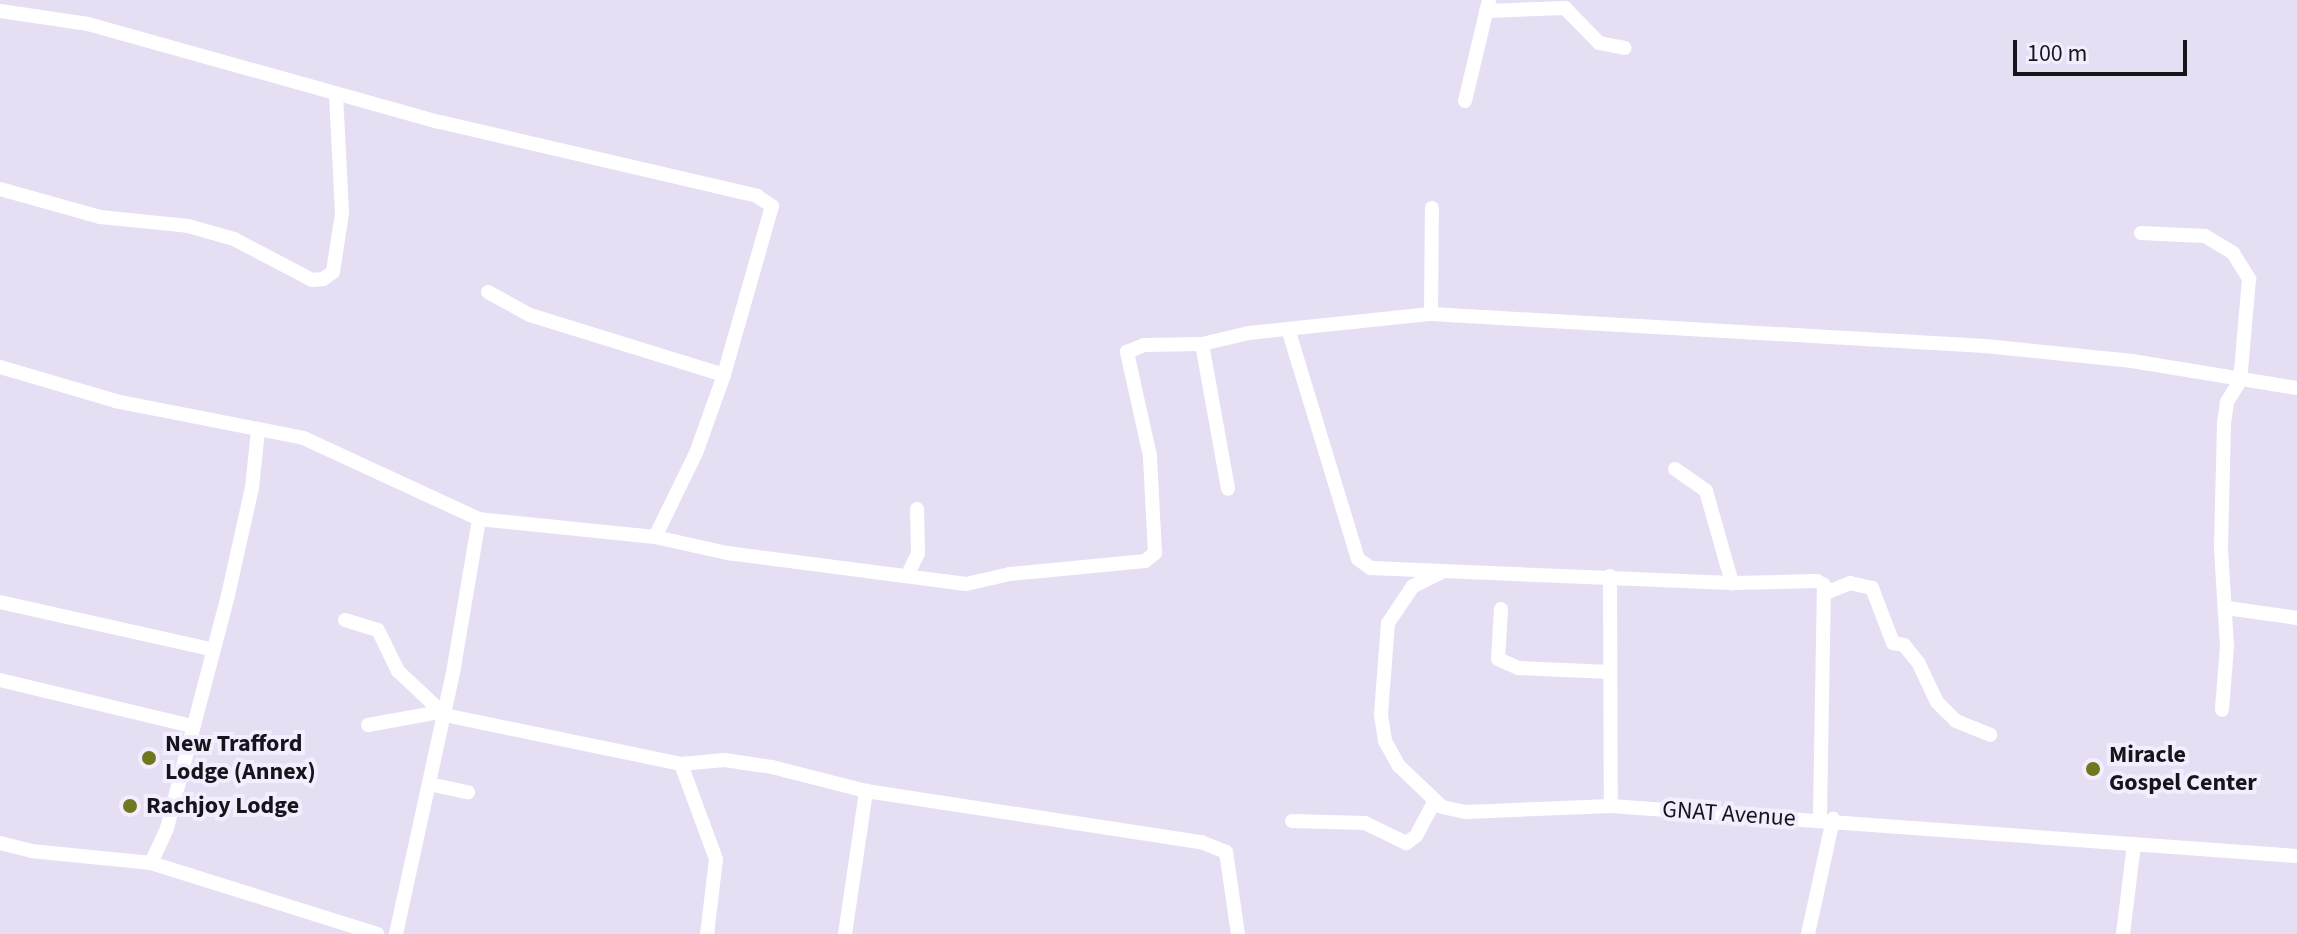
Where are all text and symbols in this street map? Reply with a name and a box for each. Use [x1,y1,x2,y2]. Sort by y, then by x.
scale bar [2017,24,2191,74]
text: 100 m [2027,36,2087,71]
place label: New Trafford Lodge (Annex) [165,730,316,786]
place label: Miracle Gospel Center [2109,741,2257,797]
marker: New Trafford Lodge (Annex) [140,749,158,767]
marker: Miracle Gospel Center [2084,760,2102,778]
place label: Rachjoy Lodge [146,792,299,820]
street label: GNAT Avenue [1661,795,1797,833]
marker: Rachjoy Lodge [121,797,139,815]

